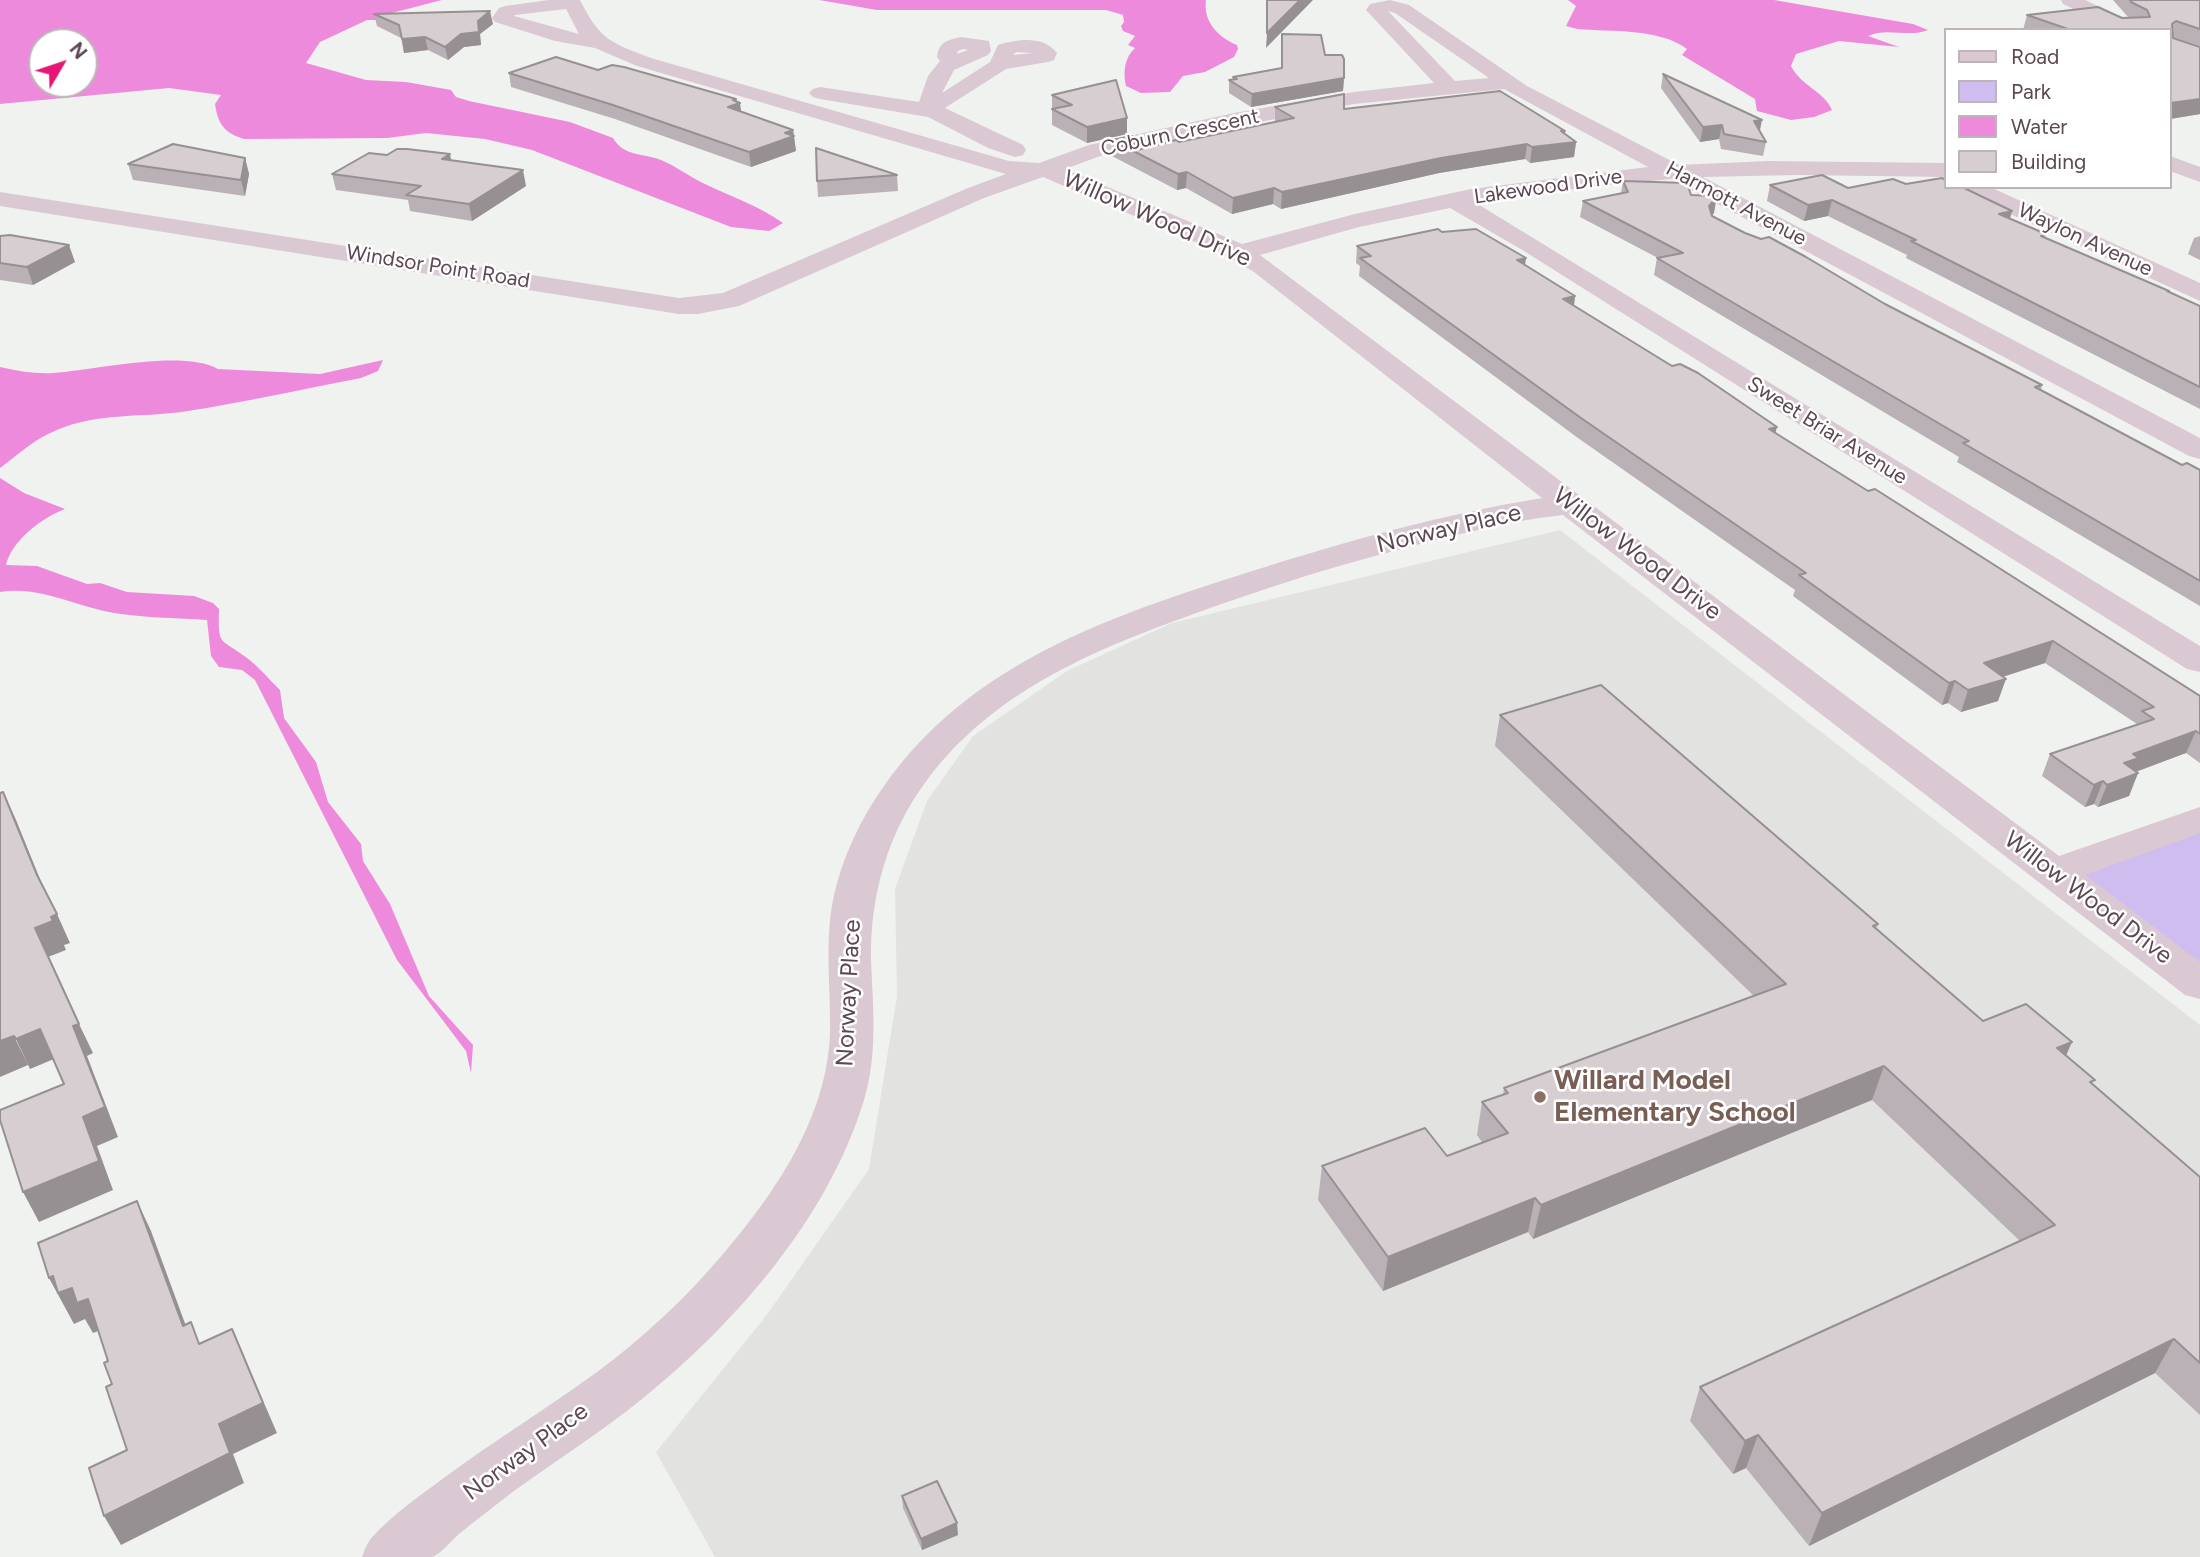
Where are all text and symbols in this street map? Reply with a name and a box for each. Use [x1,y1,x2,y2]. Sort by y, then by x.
north arrow [28,28,98,98]
legend [1944,28,2172,189]
text: N [65,38,92,64]
text: Road [2011,44,2059,69]
text: Park [2011,79,2051,104]
street label: Coburn Crescent [1098,104,1262,162]
text: Water [2011,114,2067,139]
text: Building [2011,149,2086,174]
street label: Harmott Avenue [1661,156,1811,252]
street label: Lakewood Drive [1472,164,1624,210]
street label: Willow Wood Drive [1058,165,1256,273]
street label: Waylon Avenue [2014,198,2156,282]
street label: Windsor Point Road [344,240,532,294]
street label: Sweet Briar Avenue [1742,372,1912,490]
street label: Willow Wood Drive [1547,481,1727,627]
street label: Norway Place [1374,498,1524,560]
street label: Willow Wood Drive [1998,825,2178,971]
street label: Norway Place [831,919,867,1067]
place label: Willard Model Elementary School [1554,1064,1796,1130]
marker: Willard Model Elementary School [1532,1089,1548,1105]
street label: Norway Place [458,1397,594,1507]

